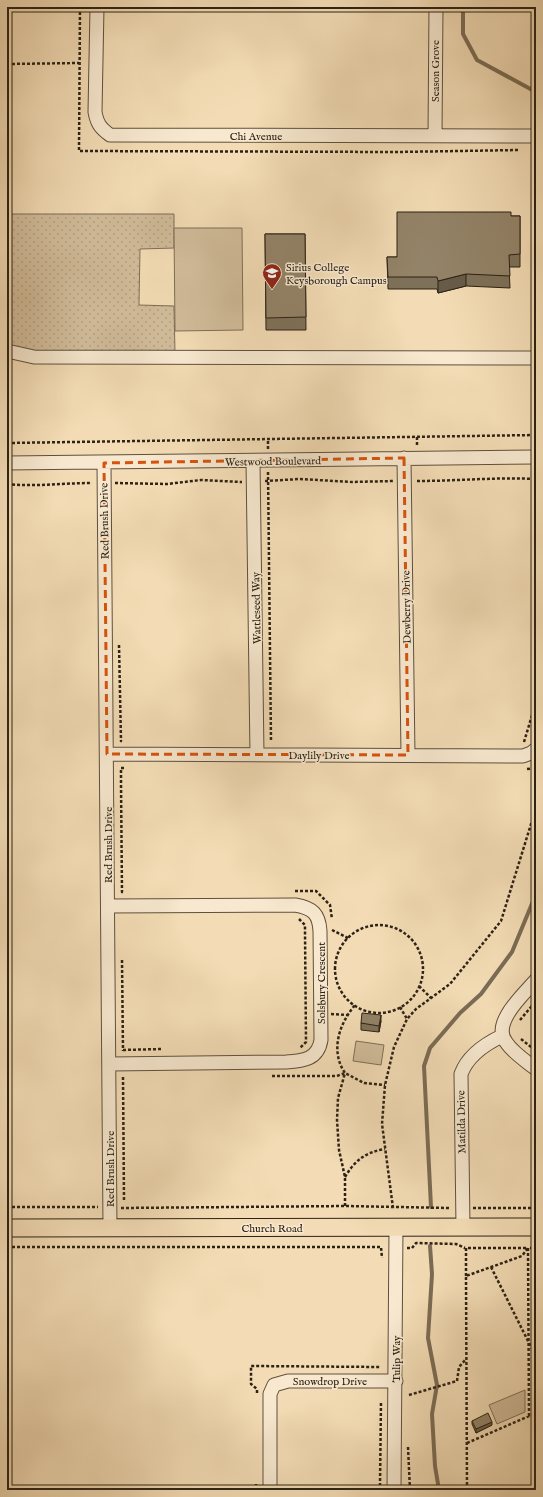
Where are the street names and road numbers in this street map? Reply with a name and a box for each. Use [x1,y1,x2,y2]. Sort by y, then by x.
street label: Season Grove [429,40,443,102]
street label: Chi Avenue [230,130,282,144]
street label: Westwood Boulevard [225,454,321,470]
street label: Red Brush Drive [97,483,113,559]
street label: Dewberry Drive [399,570,415,644]
street label: Wattleseed Way [249,571,265,644]
street label: Daylily Drive [288,749,350,763]
street label: Red Brush Drive [102,807,116,883]
street label: Solsbury Crescent [315,942,329,1024]
street label: Matilda Drive [454,1090,470,1154]
street label: Red Brush Drive [104,1131,118,1207]
street label: Church Road [241,1222,303,1236]
street label: Tulip Way [390,1335,404,1382]
street label: Snowdrop Drive [293,1375,367,1389]

